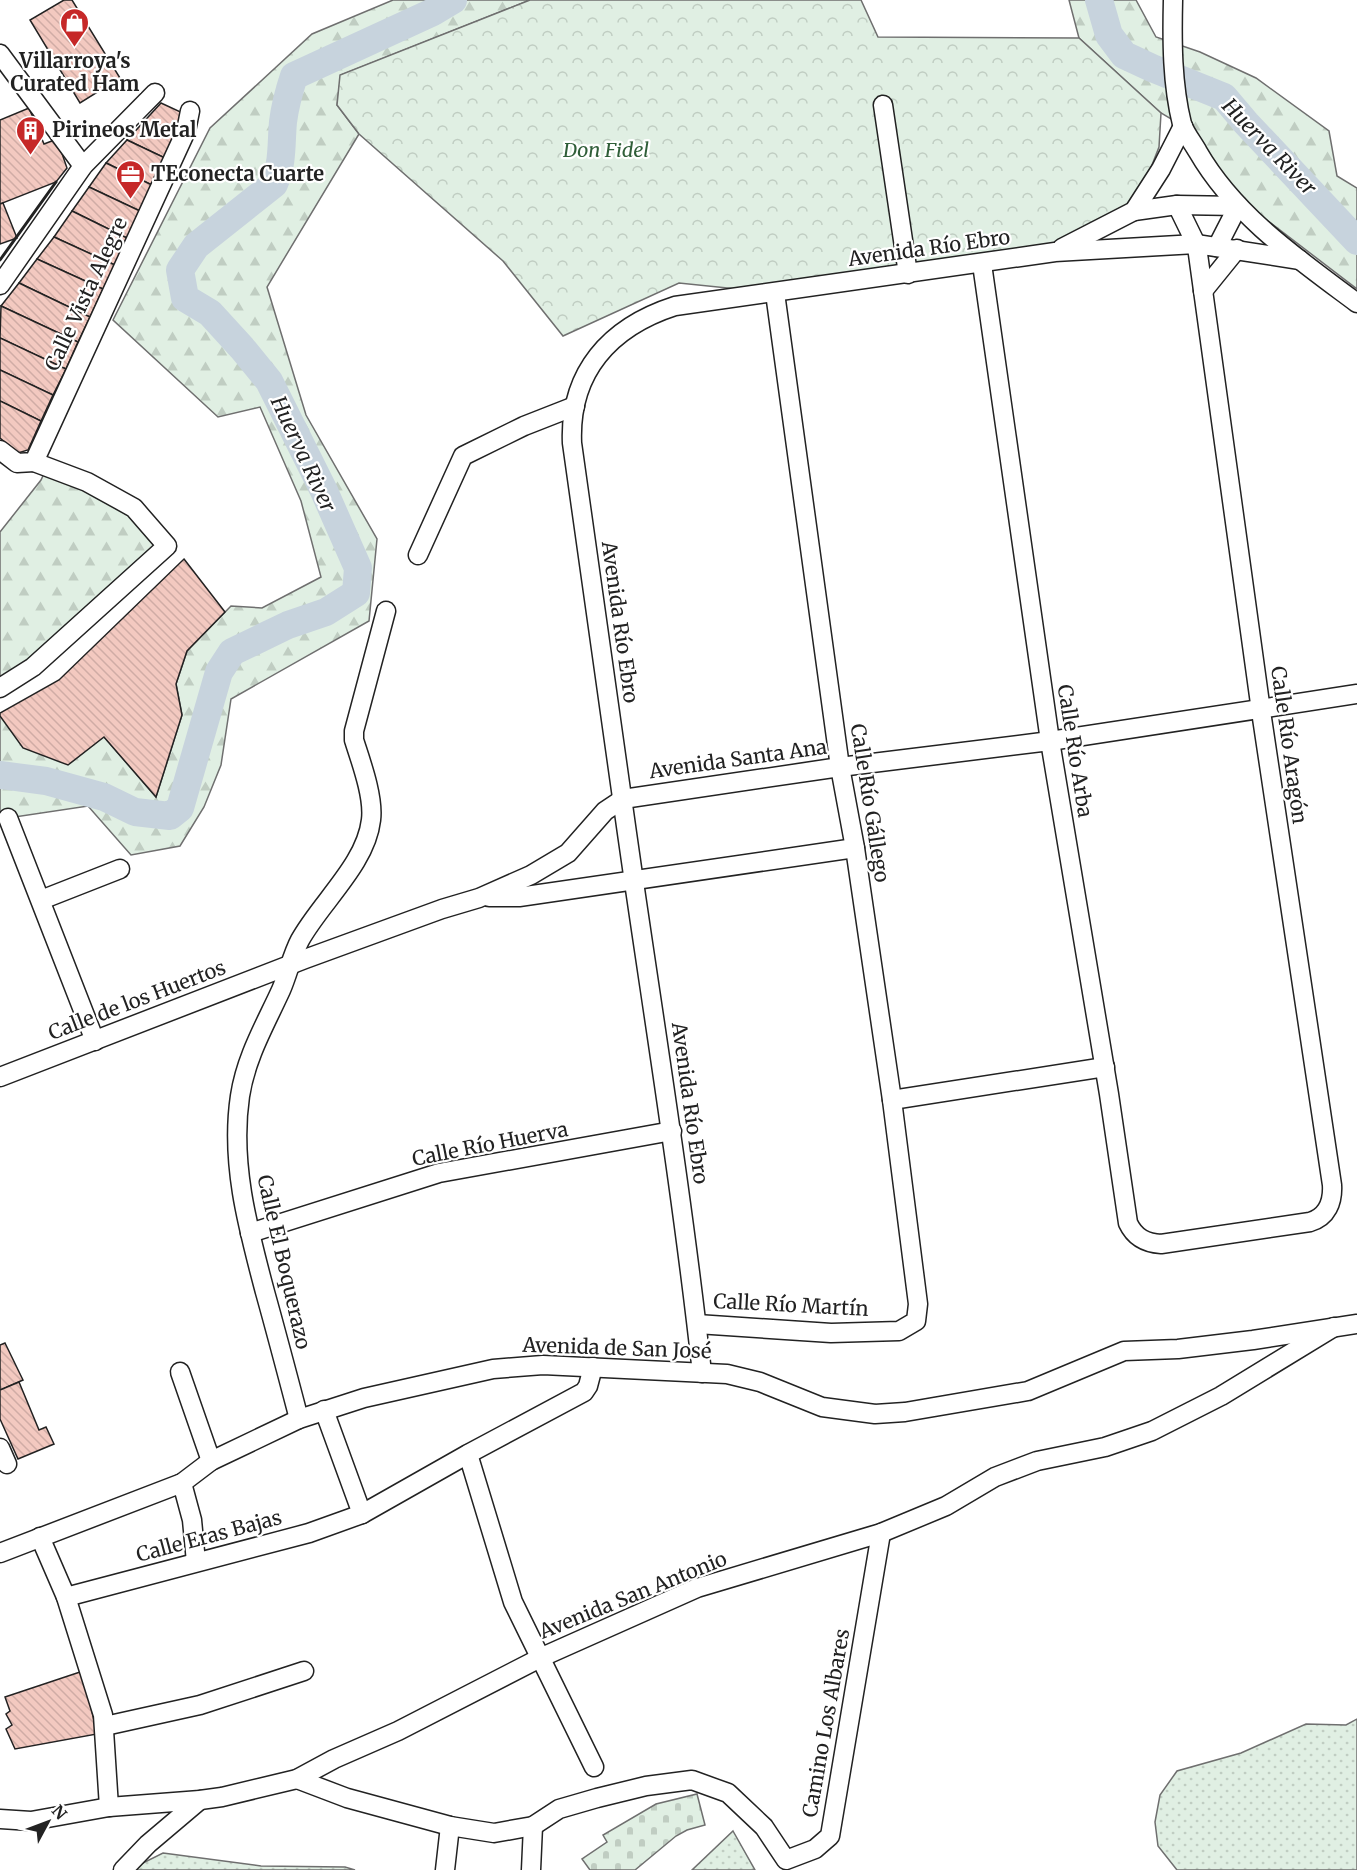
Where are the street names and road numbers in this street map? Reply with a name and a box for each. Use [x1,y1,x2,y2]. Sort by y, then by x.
street label: Calle Vista Alegre [39,213,132,375]
street label: Avenida Río Ebro [845,224,1012,271]
street label: Avenida Río Ebro [597,538,644,705]
street label: Calle Río Aragón [1266,665,1313,825]
street label: Calle Río Arba [1053,683,1098,819]
street label: Calle Río Gállego [846,722,895,884]
street label: Avenida Santa Ana [646,734,829,783]
street label: Calle de los Huertos [45,954,229,1045]
street label: Avenida Río Ebro [667,1019,714,1186]
street label: Calle Río Huerva [410,1116,570,1171]
street label: Calle El Boquerazo [252,1172,317,1352]
street label: Calle Río Martín [713,1288,869,1321]
street label: Avenida de San José [521,1332,712,1363]
street label: Calle Eras Bajas [133,1504,284,1567]
street label: Avenida San Antonio [534,1545,731,1644]
street label: Camino Los Albares [797,1627,854,1819]

